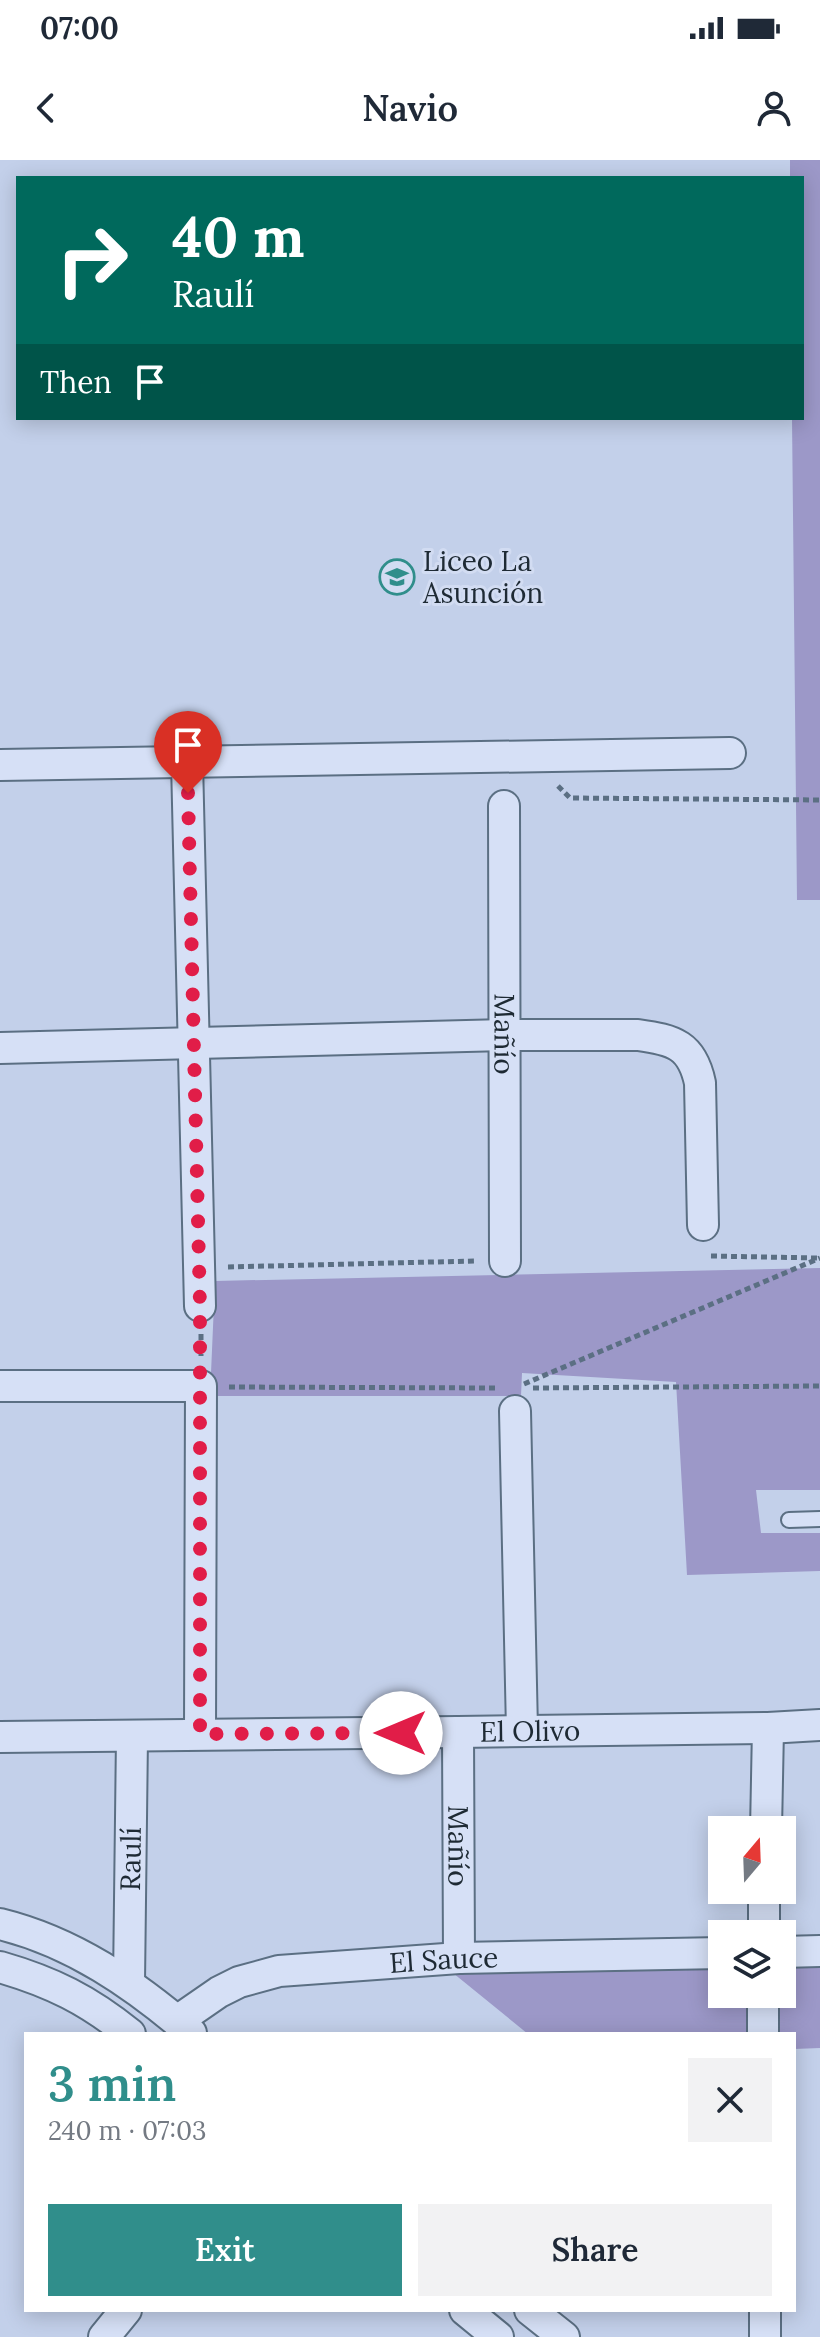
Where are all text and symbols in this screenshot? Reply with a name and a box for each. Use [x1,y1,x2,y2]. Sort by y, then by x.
text: 07:00 [40,9,119,47]
text: Navio [362,85,458,131]
icon: back [24,86,68,130]
icon: person [752,86,796,130]
text: 40 m [172,201,305,272]
icon: right [40,208,144,312]
text: Raulí [172,271,254,317]
icon: arrive [128,360,172,404]
text: Then [40,363,112,401]
place label: Liceo La Asunción [422,543,543,611]
school or university icon: Liceo La Asunción [378,558,416,596]
pin [154,711,222,793]
icon: arrive [166,723,210,767]
street label: Mañío [486,993,523,1075]
position arrow [359,1691,443,1775]
street label: El Olivo [479,1712,580,1750]
street label: Mañío [440,1805,477,1887]
north arrow [708,1816,796,1904]
map controls [708,1816,796,2008]
street label: Raulí [112,1827,149,1891]
button: layers [708,1920,796,2008]
street label: El Sauce [388,1939,499,1981]
text: 3 min [48,2053,176,2114]
button: close [688,2058,772,2142]
text: 240 m · 07:03 [48,2114,207,2147]
button: Exit [48,2204,402,2296]
button: Share [418,2204,772,2296]

